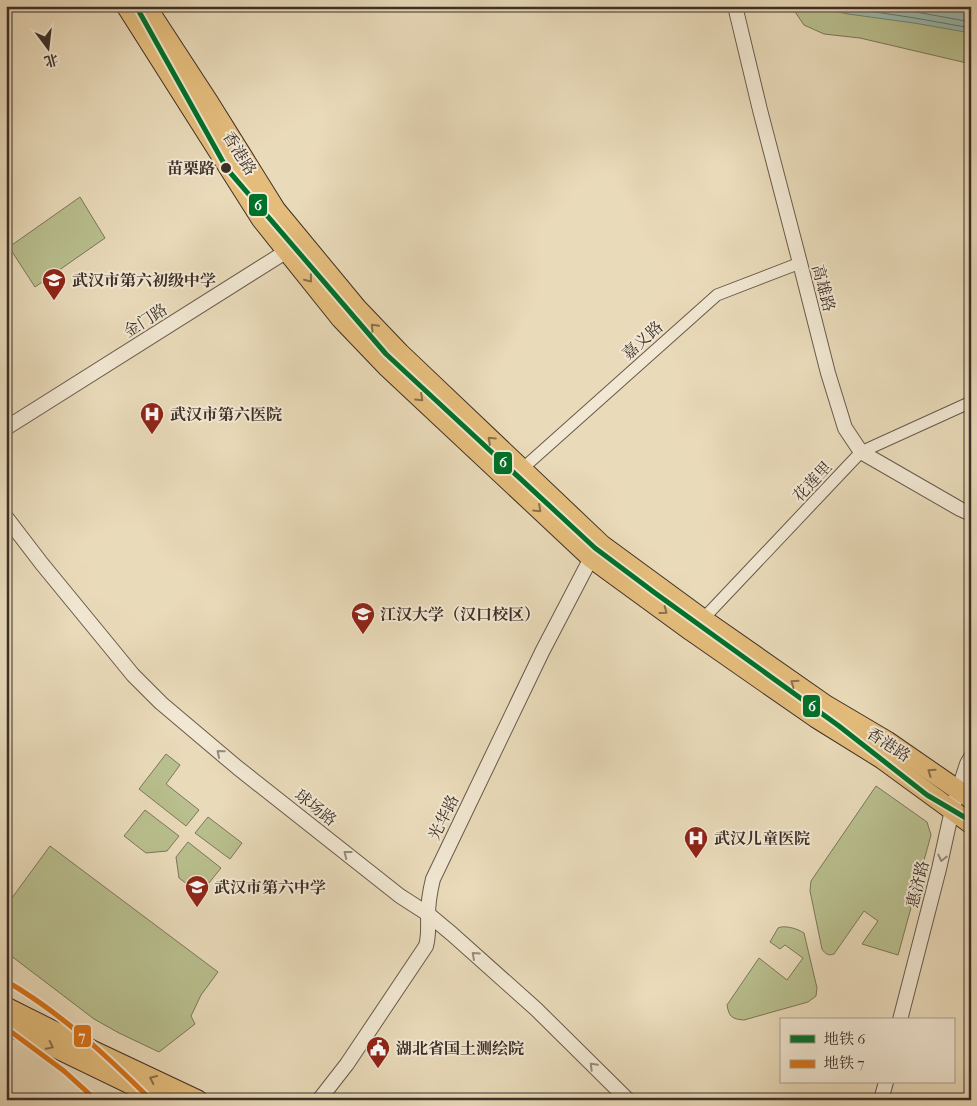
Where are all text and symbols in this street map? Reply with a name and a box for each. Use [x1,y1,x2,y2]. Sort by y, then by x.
north arrow [22,22,72,72]
text: 北 [42,50,60,70]
street label: 香港路 [219,128,260,179]
place label: 苗栗路 [167,159,215,178]
marker: 苗栗路 [219,161,233,175]
line badge: 6 [248,193,268,217]
text: 6 [254,197,262,214]
street label: 高雄路 [808,262,839,314]
school or university icon: 武汉市第六初级中学 [41,267,67,301]
place label: 武汉市第六初级中学 [72,271,216,290]
one-way arrow [304,273,312,282]
street label: 金门路 [120,300,171,341]
street label: 嘉义路 [618,317,667,363]
one-way arrow [371,323,380,332]
one-way arrow [414,392,423,401]
hospital icon: 武汉市第六医院 [139,401,165,435]
place label: 武汉市第六医院 [170,405,282,424]
one-way arrow [488,437,497,446]
line badge: 6 [493,451,513,475]
text: 6 [499,454,507,471]
street label: 花莲里 [789,457,836,505]
one-way arrow [533,503,542,512]
school or university icon: 江汉大学（汉口校区） [350,601,376,635]
place label: 江汉大学（汉口校区） [380,605,540,624]
one-way arrow [658,606,667,614]
one-way arrow [791,680,800,689]
line badge: 6 [802,694,821,718]
text: 6 [808,698,816,715]
street label: 香港路 [863,723,914,765]
one-way arrow [217,749,226,758]
one-way arrow [927,769,937,778]
street label: 球场路 [291,785,340,830]
street label: 光华路 [424,791,463,843]
hospital icon: 武汉儿童医院 [683,825,709,859]
place label: 武汉儿童医院 [714,829,810,848]
one-way arrow [344,852,353,860]
one-way arrow [937,854,947,863]
street label: 惠济路 [902,859,933,910]
school or university icon: 武汉市第六中学 [184,874,210,908]
place label: 武汉市第六中学 [214,878,326,897]
one-way arrow [471,951,480,960]
legend [780,1018,954,1084]
line badge: 7 [73,1024,92,1048]
text: 7 [78,1028,86,1045]
text: 地铁 6 [824,1030,866,1048]
public building icon: 湖北省国土测绘院 [365,1035,391,1069]
one-way arrow [45,1039,54,1050]
place label: 湖北省国土测绘院 [396,1039,524,1058]
text: 地铁 7 [824,1054,864,1072]
one-way arrow [590,1063,599,1072]
one-way arrow [150,1075,159,1085]

